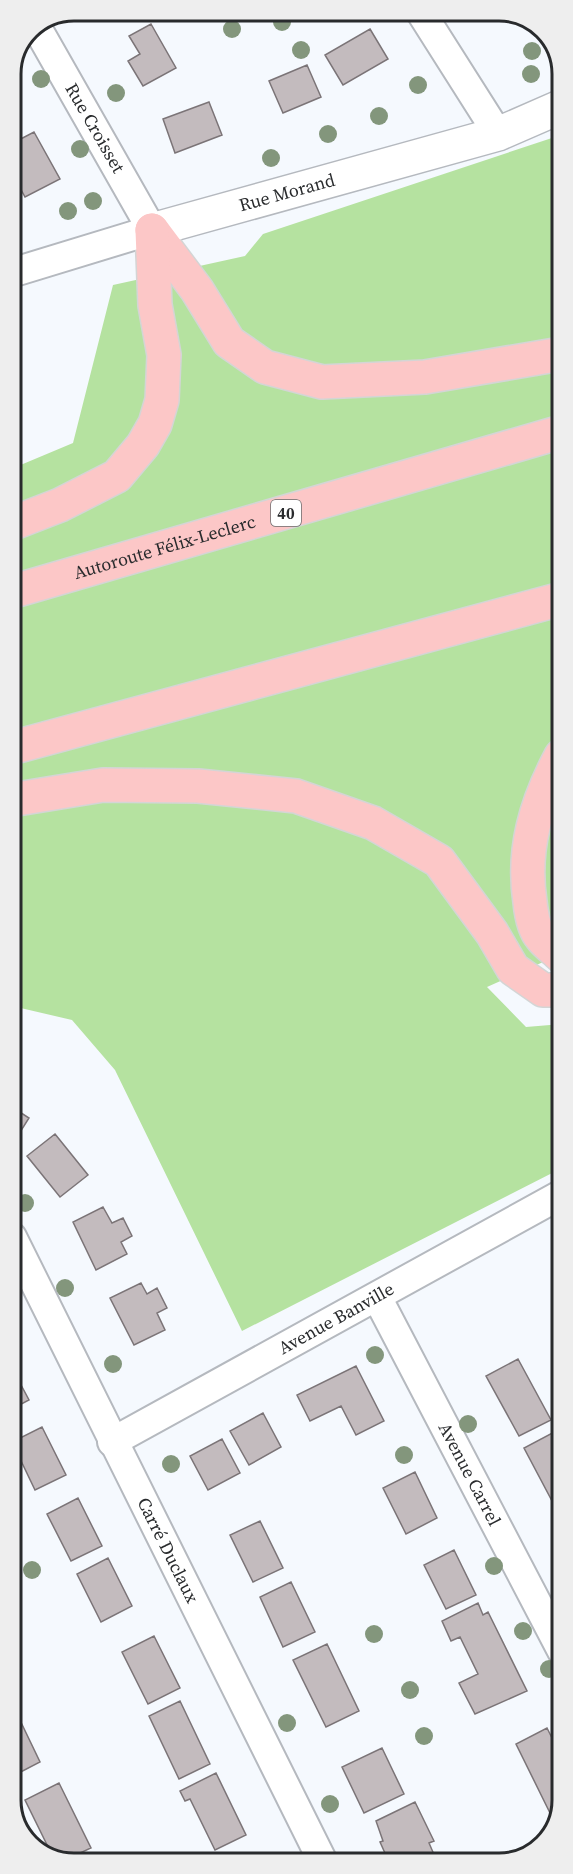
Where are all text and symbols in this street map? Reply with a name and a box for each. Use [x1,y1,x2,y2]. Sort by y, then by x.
street label: Rue Croisset [60,78,131,177]
street label: Rue Morand [236,167,338,217]
road number: 40 [271,500,301,526]
street label: Autoroute Félix-Leclerc [71,508,259,585]
street label: Avenue Banville [274,1276,398,1360]
street label: Avenue Carrel [433,1418,507,1530]
street label: Carré Duclaux [132,1493,205,1608]

